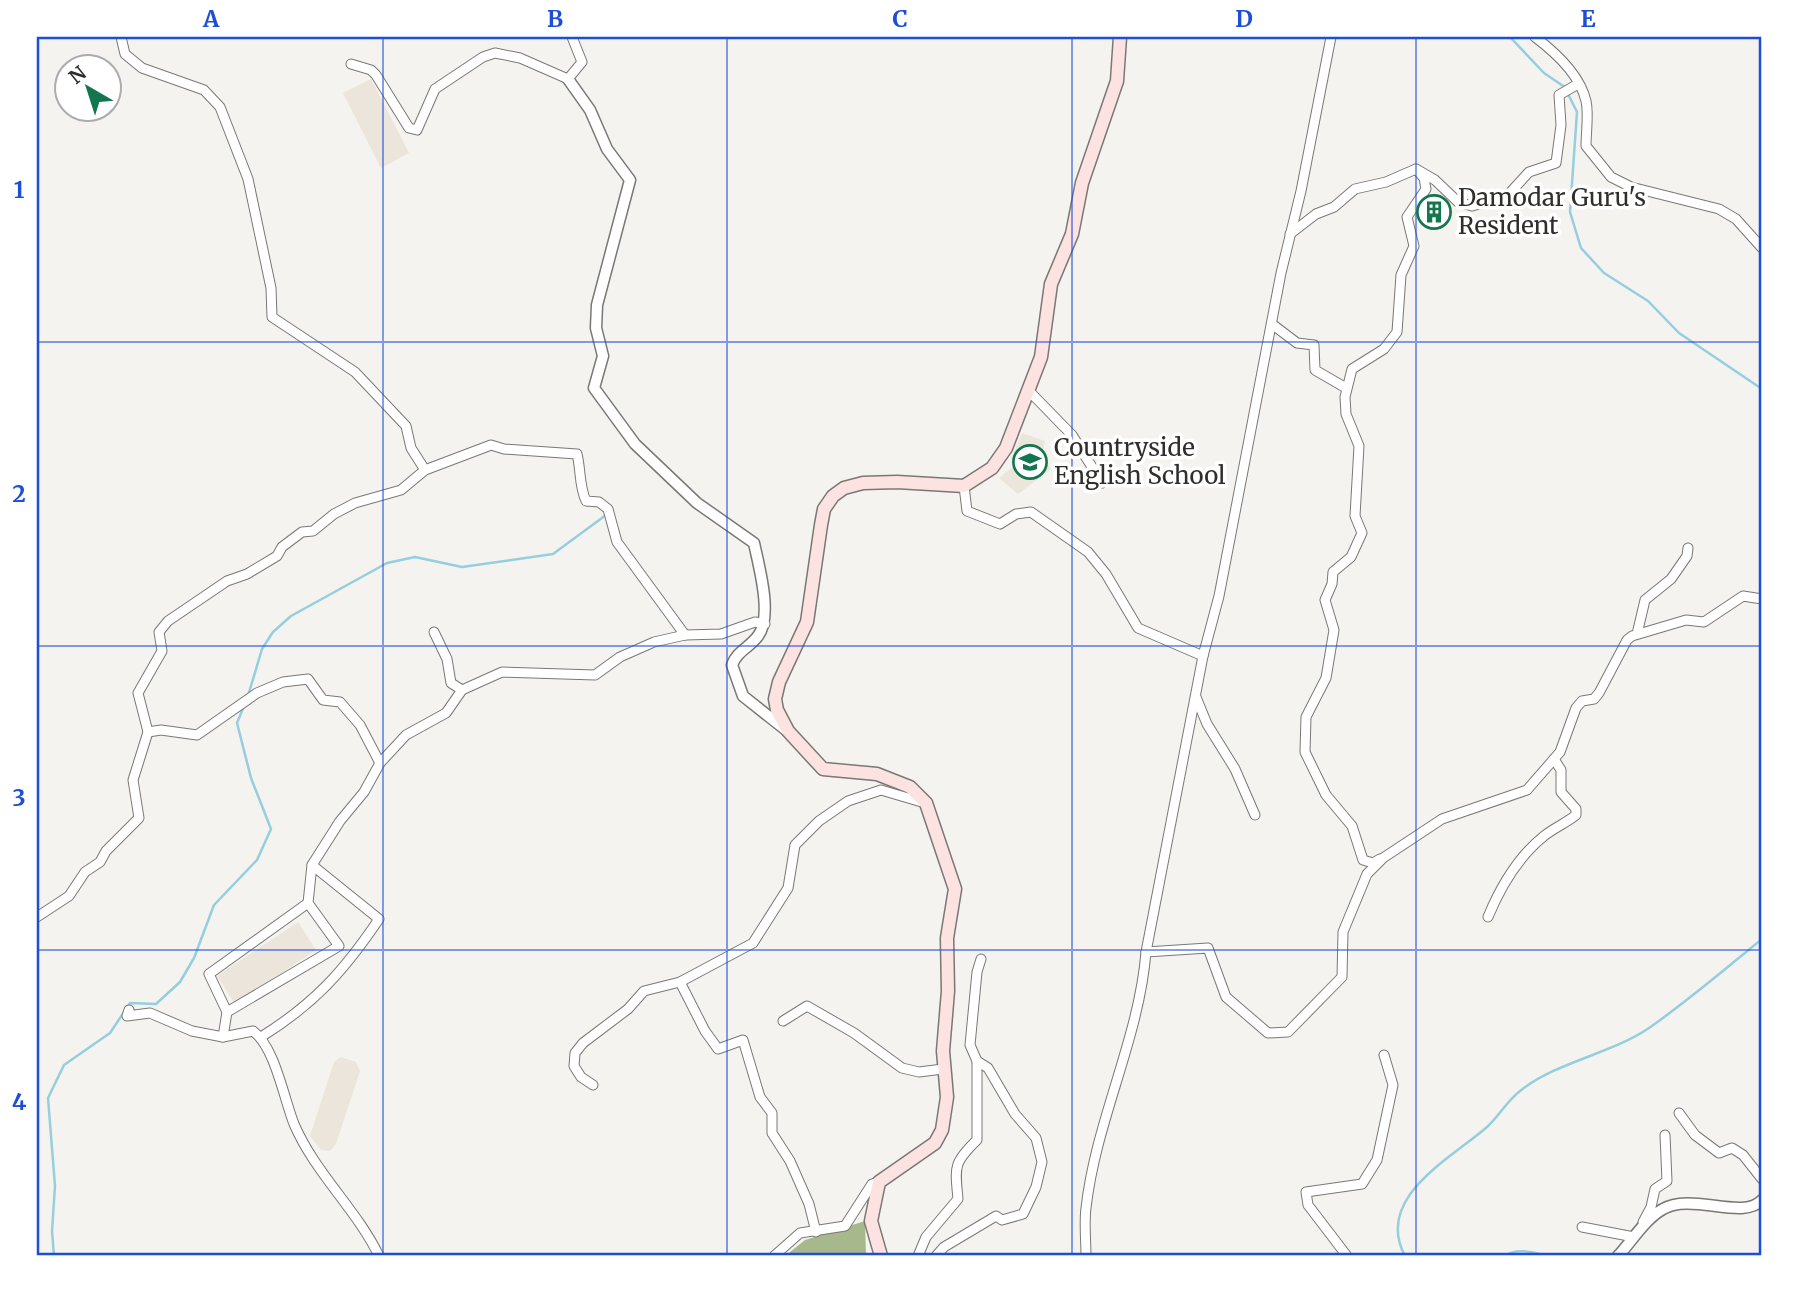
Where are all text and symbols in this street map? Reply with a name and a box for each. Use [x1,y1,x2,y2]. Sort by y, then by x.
text: A [202,4,220,33]
text: B [547,4,563,33]
text: C [892,4,908,33]
text: D [1235,4,1253,33]
text: E [1580,4,1596,33]
north arrow [52,52,122,122]
text: N [64,61,91,89]
text: 1 [14,175,25,204]
place label: Damodar Guru's Resident [1458,182,1646,241]
building icon: Damodar Guru's Resident [1415,193,1453,231]
place label: Countryside English School [1054,432,1226,491]
school or university icon: Countryside English School [1011,443,1049,481]
text: 2 [12,479,26,508]
text: 3 [12,783,26,812]
text: 4 [12,1087,27,1116]

